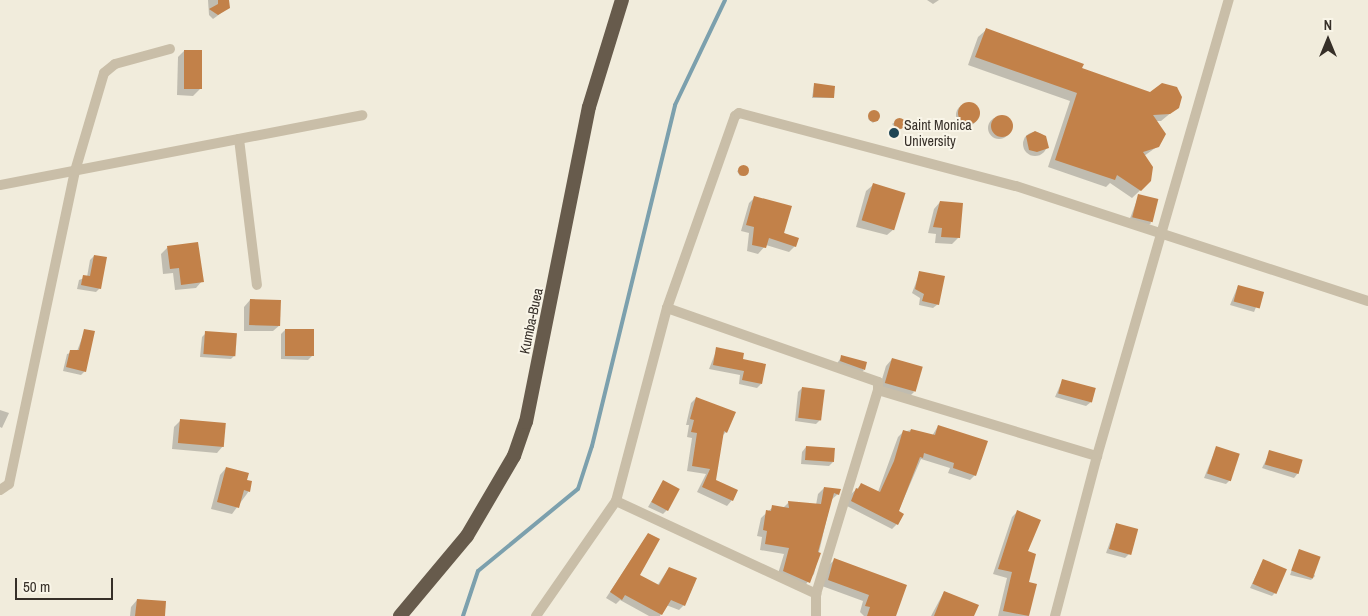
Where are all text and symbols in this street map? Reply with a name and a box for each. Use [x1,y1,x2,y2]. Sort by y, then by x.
north arrow [1303,15,1353,65]
text: N [1324,16,1332,34]
place label: Saint Monica University [904,117,972,150]
marker: Saint Monica University [888,127,900,139]
street label: Kumba-Buea [516,286,546,356]
scale bar [18,568,115,600]
text: 50 m [23,576,50,597]

